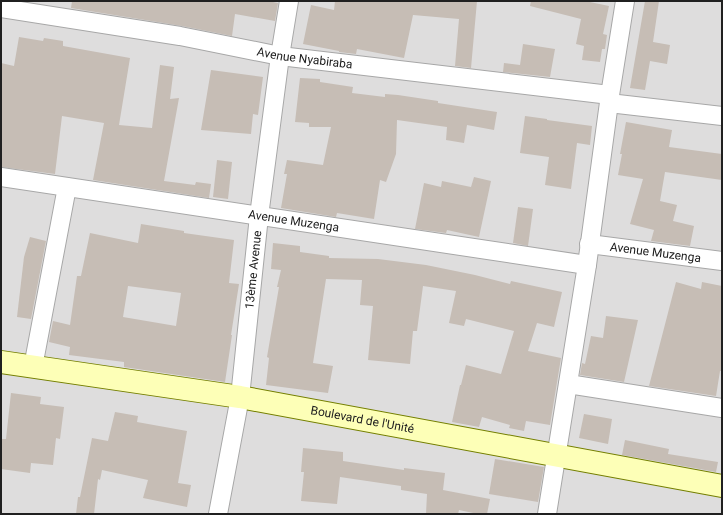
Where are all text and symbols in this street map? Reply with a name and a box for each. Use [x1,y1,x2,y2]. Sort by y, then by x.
street label: Avenue Nyabiraba [256,45,353,72]
street label: Avenue Muzenga [247,207,340,235]
street label: 13ème Avenue [242,230,264,310]
street label: Avenue Muzenga [609,240,702,265]
street label: Boulevard de l'Unité [309,403,415,436]

